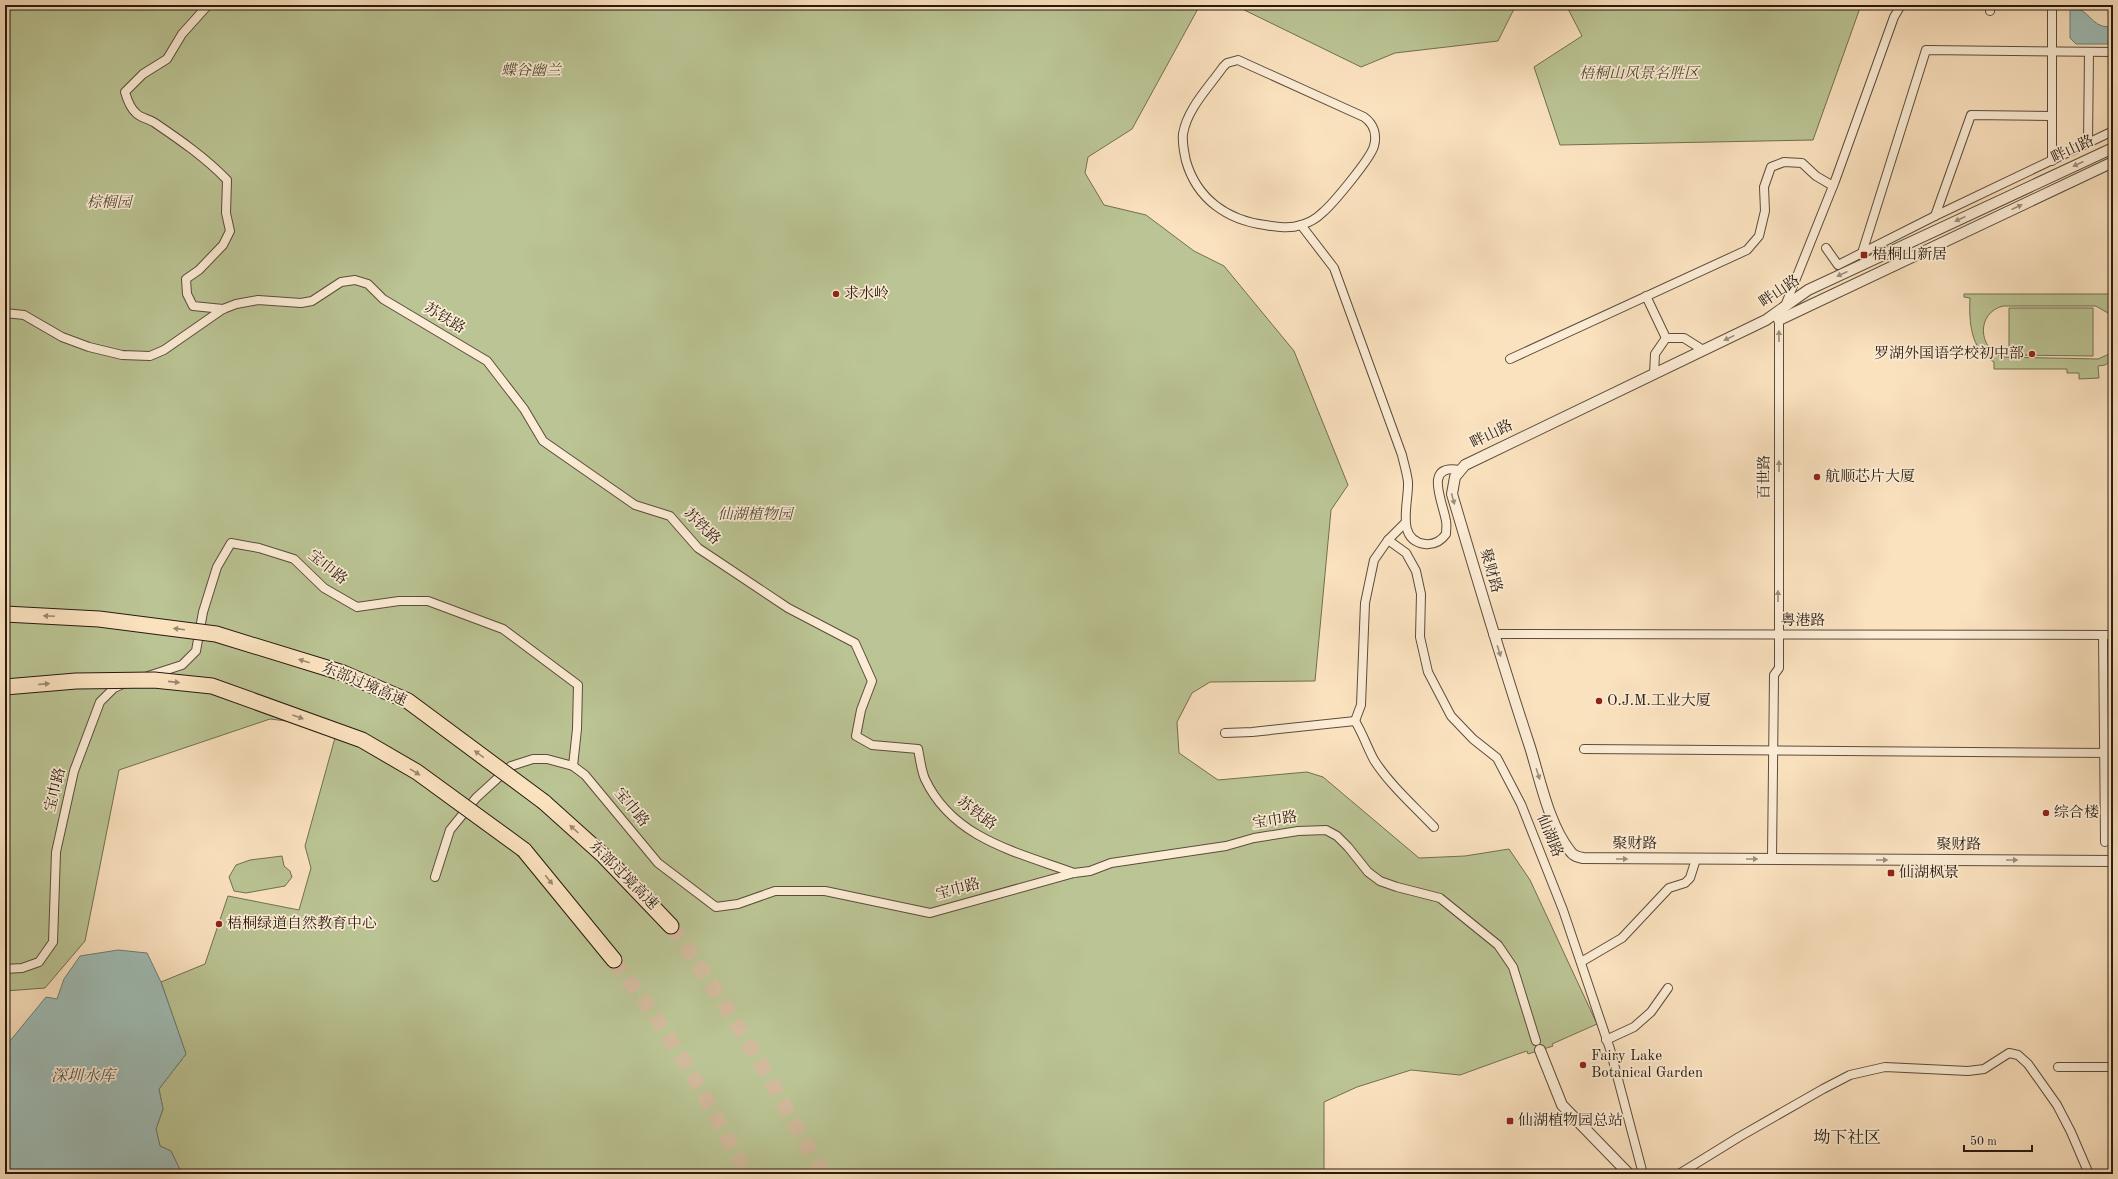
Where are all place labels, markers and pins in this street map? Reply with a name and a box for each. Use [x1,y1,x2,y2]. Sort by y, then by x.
place label: 梧桐山新居 [1872,246,1947,263]
marker: 梧桐山新居 [1859,250,1869,260]
place label: 求水岭 [844,285,889,302]
marker: 求水岭 [831,289,841,299]
place label: 罗湖外国语学校初中部 [1874,345,2024,362]
marker: 罗湖外国语学校初中部 [2027,349,2037,359]
place label: 航顺芯片大厦 [1825,468,1915,485]
marker: 航顺芯片大厦 [1812,472,1822,482]
place label: O.J.M.工业大厦 [1607,692,1711,709]
marker: O.J.M.工业大厦 [1594,696,1604,706]
place label: 综合楼 [2054,804,2099,821]
marker: 综合楼 [2041,808,2051,818]
place label: 仙湖枫景 [1899,864,1959,881]
marker: 仙湖枫景 [1886,868,1896,878]
place label: 梧桐绿道自然教育中心 [227,915,377,932]
marker: 梧桐绿道自然教育中心 [214,919,224,929]
place label: Fairy Lake Botanical Garden [1591,1049,1703,1081]
marker: Fairy Lake Botanical Garden [1578,1060,1588,1070]
place label: 仙湖植物园总站 [1518,1112,1623,1129]
marker: 仙湖植物园总站 [1505,1116,1515,1126]

